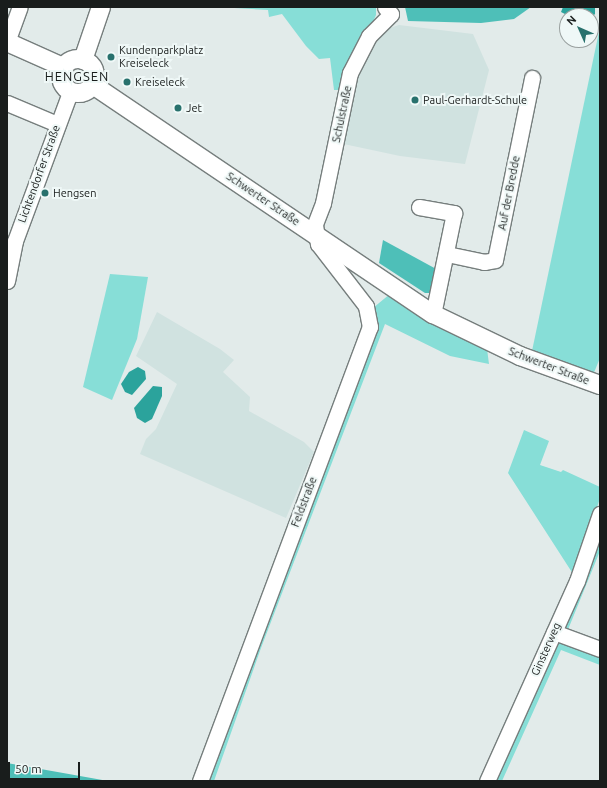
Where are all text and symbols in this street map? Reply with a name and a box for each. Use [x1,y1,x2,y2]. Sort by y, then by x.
north arrow [559,8,599,48]
text: N [564,13,578,27]
place label: Kundenparkplatz Kreiseleck [119,44,203,70]
marker: Kundenparkplatz Kreiseleck [106,52,116,62]
district label: HENGSEN [45,68,109,84]
place label: Kreiseleck [135,75,185,89]
marker: Kreiseleck [122,77,132,87]
street label: Schulstraße [330,84,354,144]
place label: Paul-Gerhardt-Schule [423,93,527,107]
marker: Paul-Gerhardt-Schule [410,95,420,105]
place label: Jet [186,101,202,115]
marker: Jet [173,103,183,113]
street label: Lichtendorfer Straße [15,123,63,225]
street label: Auf der Bredde [495,155,523,231]
street label: Schwerter Straße [224,170,302,228]
place label: Hengsen [53,186,96,200]
marker: Hengsen [40,188,50,198]
street label: Schwerter Straße [507,345,591,387]
street label: Feldstraße [288,475,320,529]
street label: Ginsterweg [528,620,564,678]
scale bar [10,754,82,780]
text: 50 m [15,762,42,775]

